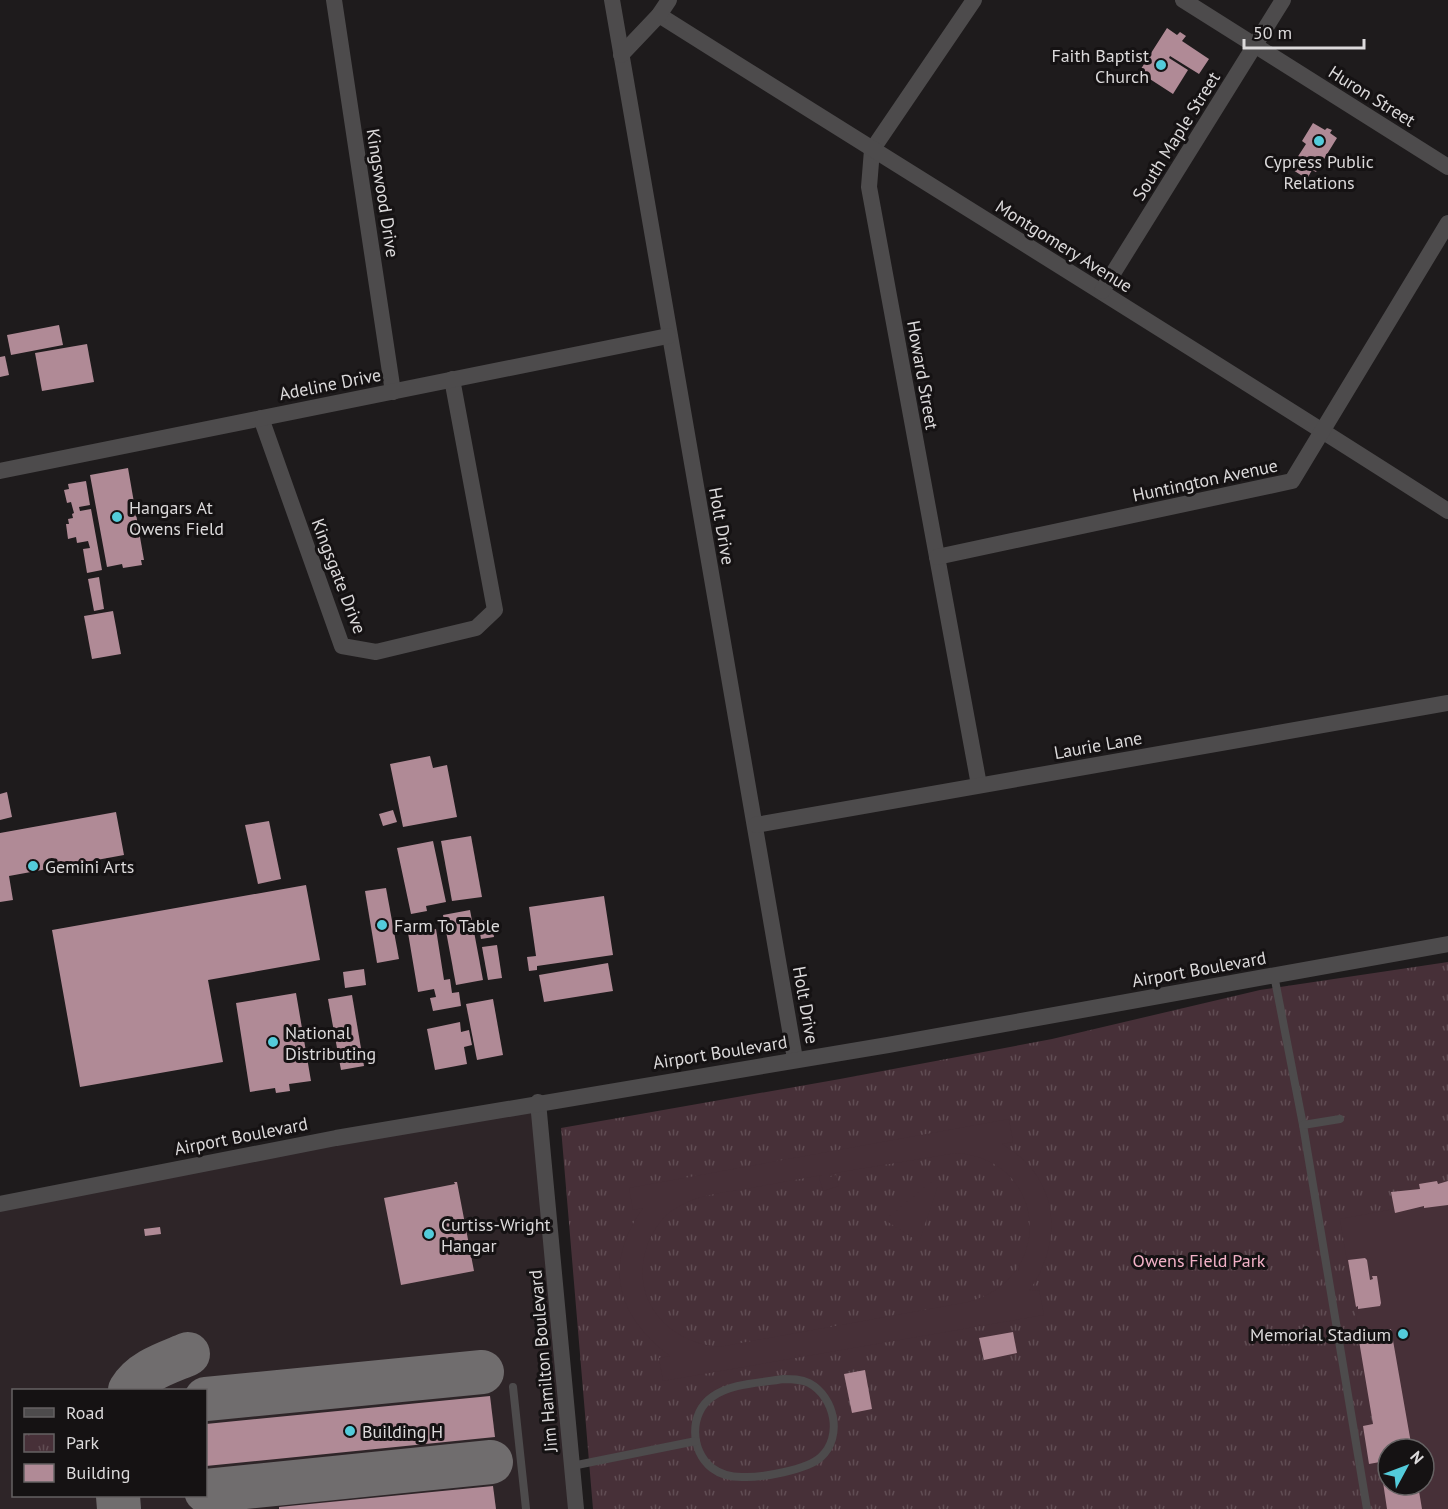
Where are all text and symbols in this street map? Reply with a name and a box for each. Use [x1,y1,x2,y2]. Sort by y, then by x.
scale bar [1244,12,1364,50]
text: 50 m [1253,21,1292,44]
place label: Faith Baptist Church [1051,44,1149,88]
marker: Faith Baptist Church [1154,58,1168,72]
street label: Huron Street [1324,60,1420,132]
street label: South Maple Street [1127,67,1225,205]
street label: Kingswood Drive [361,127,405,259]
marker: Cypress Public Relations [1312,134,1326,148]
place label: Cypress Public Relations [1264,150,1374,194]
street label: Montgomery Avenue [991,195,1137,297]
street label: Howard Street [902,319,944,431]
street label: Adeline Drive [277,363,383,405]
street label: Huntington Avenue [1130,453,1280,507]
street label: Holt Drive [704,485,740,567]
place label: Hangars At Owens Field [129,496,224,540]
marker: Hangars At Owens Field [110,510,124,524]
street label: Kingsgate Drive [306,515,372,637]
street label: Laurie Lane [1052,726,1144,764]
place label: Gemini Arts [45,855,134,878]
marker: Gemini Arts [26,859,40,873]
place label: Farm To Table [394,914,500,937]
marker: Farm To Table [375,918,389,932]
street label: Airport Boulevard [1130,946,1268,992]
street label: Holt Drive [788,964,824,1046]
place label: National Distributing [285,1021,376,1065]
street label: Airport Boulevard [651,1030,789,1074]
marker: National Distributing [266,1035,280,1049]
street label: Airport Boulevard [172,1112,310,1160]
place label: Curtiss-Wright Hangar [441,1213,551,1257]
marker: Curtiss-Wright Hangar [422,1227,436,1241]
park label: Owens Field Park [1133,1249,1266,1272]
street label: Jim Hamilton Boulevard [524,1269,563,1454]
place label: Memorial Stadium [1250,1323,1391,1346]
marker: Memorial Stadium [1396,1327,1410,1341]
legend [12,1389,207,1497]
text: Road [66,1401,104,1424]
place label: Building H [362,1420,443,1443]
marker: Building H [343,1424,357,1438]
text: Park [66,1431,99,1454]
north arrow [1376,1437,1436,1497]
text: N [1406,1447,1428,1468]
text: Building [66,1461,130,1484]

